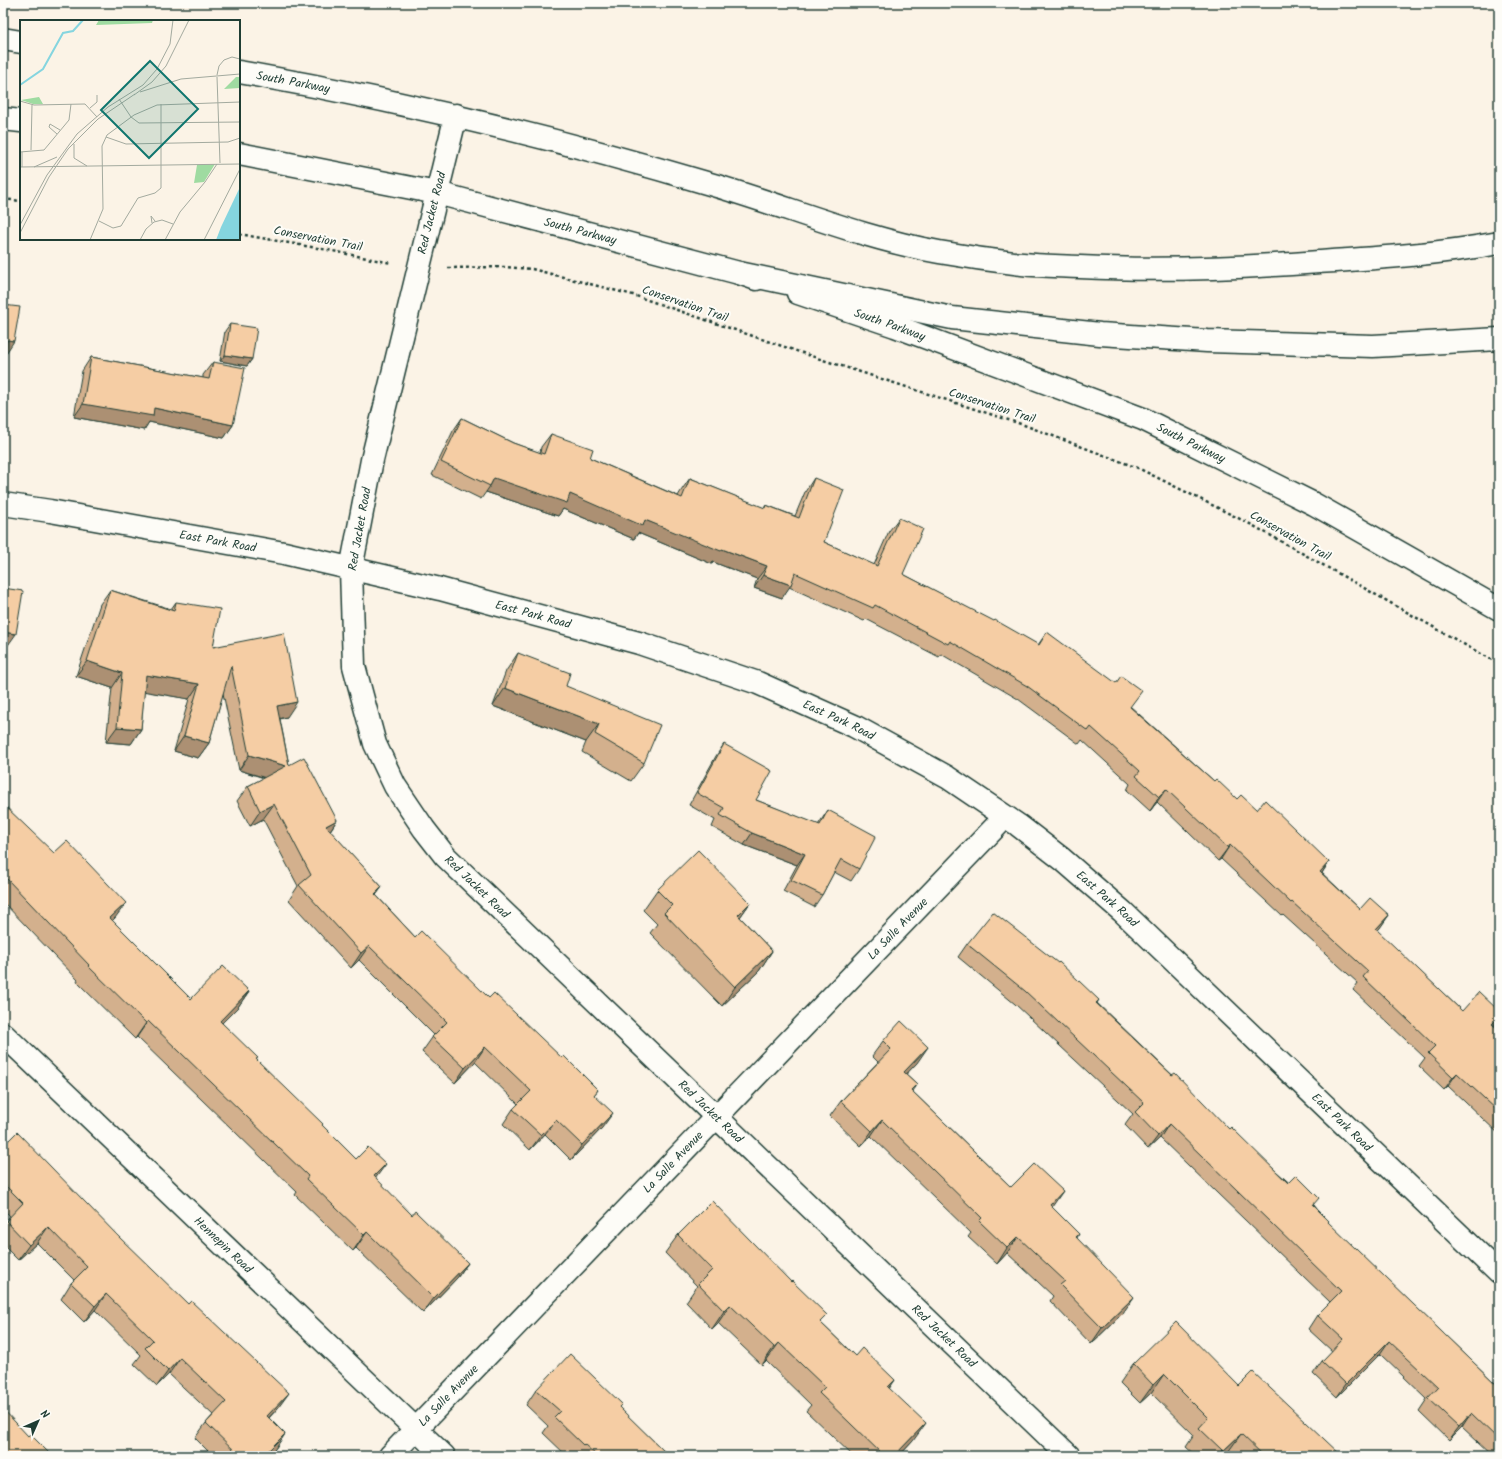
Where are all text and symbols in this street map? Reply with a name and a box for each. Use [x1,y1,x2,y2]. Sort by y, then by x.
inset map [20,20,240,240]
street label: South Parkway [255,66,332,98]
street label: Red Jacket Road [413,169,452,256]
street label: South Parkway [542,212,619,250]
street label: Conservation Trail [272,221,364,257]
street label: Conservation Trail [639,280,731,328]
street label: South Parkway [851,303,929,346]
street label: Conservation Trail [946,383,1038,429]
street label: South Parkway [1153,418,1229,468]
street label: Red Jacket Road [343,485,377,572]
street label: Conservation Trail [1246,506,1334,566]
street label: East Park Road [178,525,259,558]
street label: East Park Road [493,595,574,634]
street label: East Park Road [800,695,879,746]
street label: Red Jacket Road [440,851,515,924]
street label: East Park Road [1072,866,1144,932]
street label: La Salle Avenue [863,893,933,964]
street label: Red Jacket Road [674,1075,748,1148]
street label: East Park Road [1307,1088,1377,1157]
street label: La Salle Avenue [638,1126,708,1198]
street label: Hennepin Road [189,1212,258,1279]
street label: Red Jacket Road [907,1300,982,1373]
street label: La Salle Avenue [413,1359,483,1431]
north arrow [18,1401,58,1441]
text: N [36,1406,53,1423]

